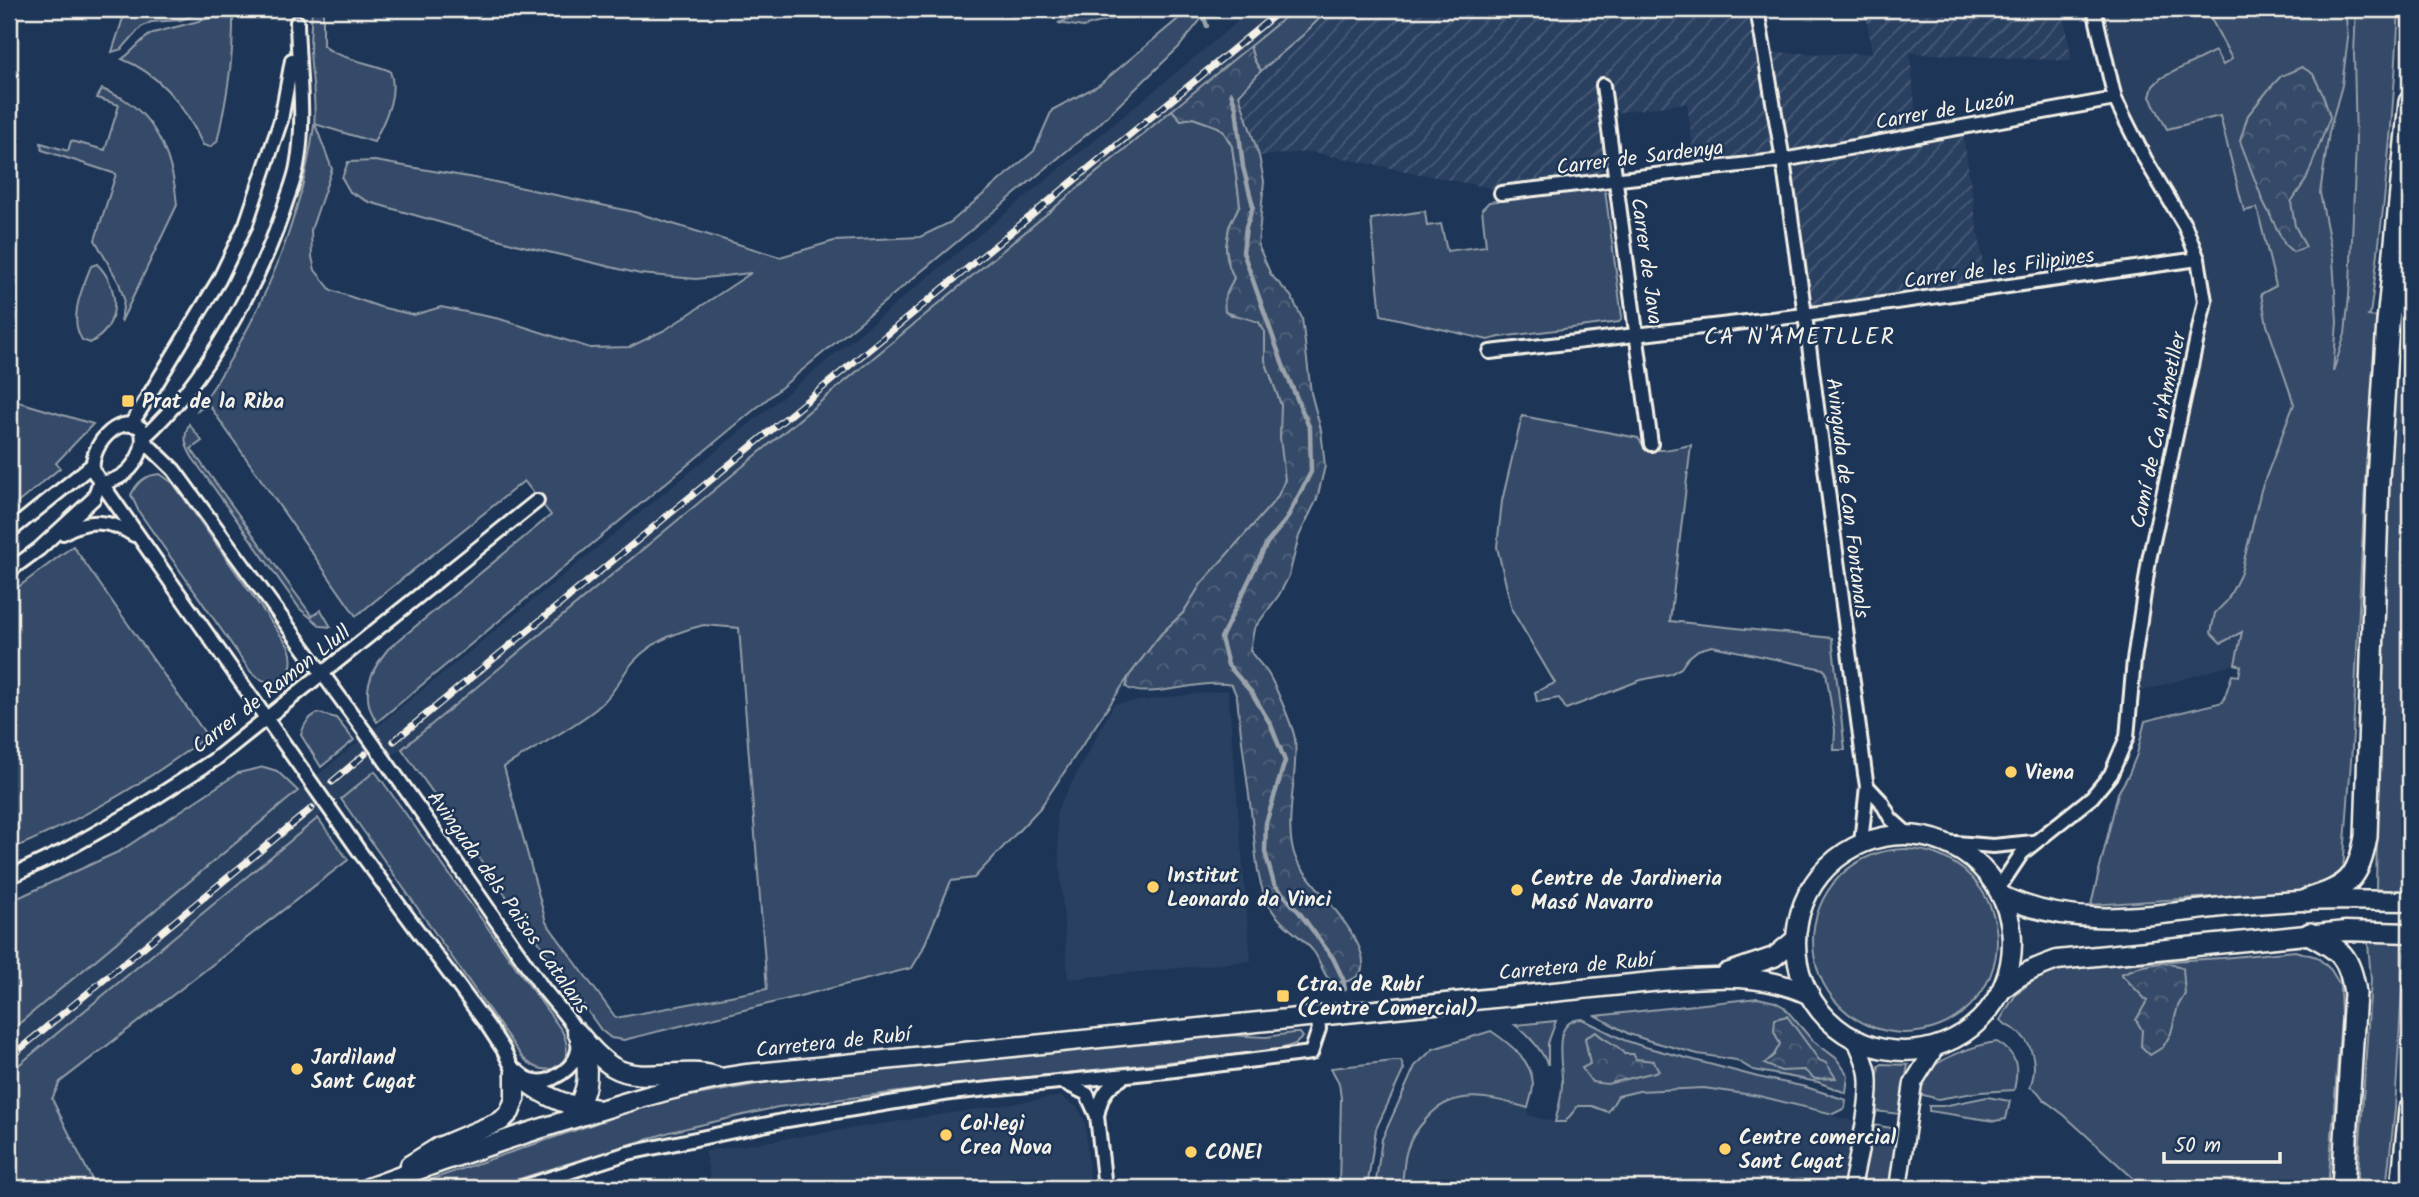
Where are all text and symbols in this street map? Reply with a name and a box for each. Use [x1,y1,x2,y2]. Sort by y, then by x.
street label: Carrer de Luzón [1873,83,2018,140]
street label: Carrer de Sardenya [1555,132,1726,185]
street label: Carrer de Java [1620,196,1671,327]
street label: Carrer de les Filipines [1902,240,2097,299]
district label: CA N'AMETLLER [1704,320,1896,356]
street label: Camí de Ca n'Ametller [2123,328,2197,531]
street label: Avinguda de Can Fontanals [1815,376,1878,620]
place label: Prat de la Riba [142,386,284,419]
marker: Prat de la Riba [120,393,136,409]
street label: Carrer de Ramon Llull [185,617,359,763]
place label: Viena [2025,757,2075,790]
marker: Viena [2003,764,2019,780]
street label: Avinguda dels Països Catalans [418,784,598,1022]
place label: Institut Leonardo da Vinci [1167,860,1332,917]
place label: Centre de Jardineria Masó Navarro [1531,863,1722,920]
marker: Institut Leonardo da Vinci [1145,879,1161,895]
marker: Centre de Jardineria Masó Navarro [1509,882,1525,898]
street label: Carretera de Rubí [1497,944,1658,991]
place label: Ctra. de Rubí (Centre Comercial) [1297,969,1478,1026]
marker: Ctra. de Rubí (Centre Comercial) [1275,988,1291,1004]
street label: Carretera de Rubí [754,1019,915,1068]
place label: Jardiland Sant Cugat [311,1042,416,1099]
marker: Jardiland Sant Cugat [289,1061,305,1077]
place label: Col·legi Crea Nova [960,1108,1052,1165]
scale bar [2164,1120,2279,1164]
place label: Centre comercial Sant Cugat [1739,1122,1897,1179]
marker: Col·legi Crea Nova [938,1127,954,1143]
text: 50 m [2174,1130,2221,1163]
place label: CONEI [1205,1137,1262,1170]
marker: Centre comercial Sant Cugat [1717,1141,1733,1157]
marker: CONEI [1183,1144,1199,1160]

